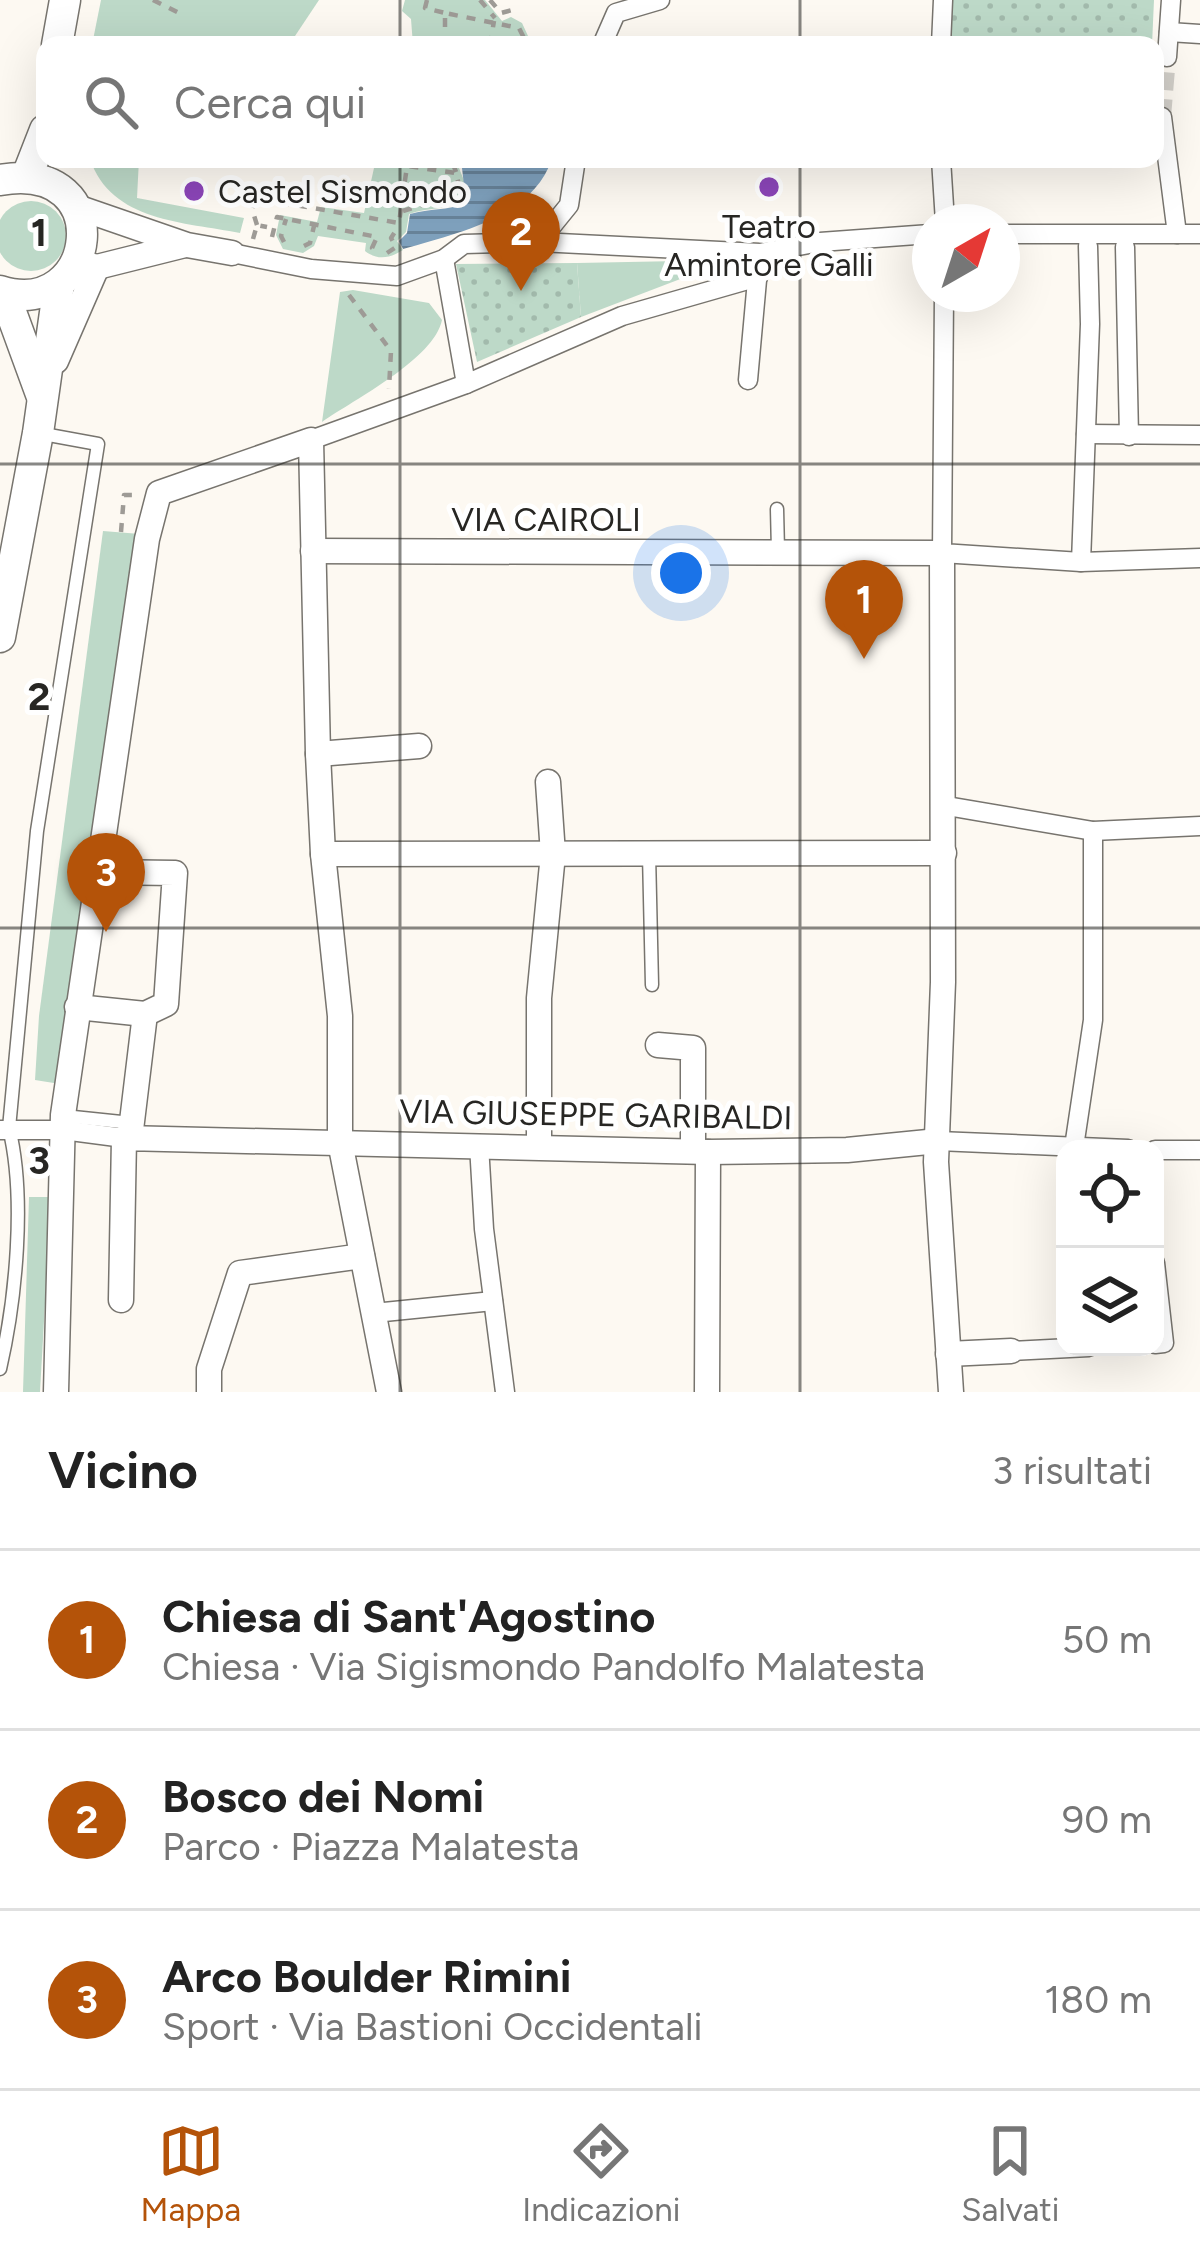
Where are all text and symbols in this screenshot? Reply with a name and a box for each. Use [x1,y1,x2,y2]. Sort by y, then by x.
search box [36,36,1164,168]
icon: search [78,69,144,135]
text: Cerca qui [174,75,366,129]
place label: Castel Sismondo [218,172,467,211]
marker: Teatro Amintore Galli [756,174,782,200]
marker: Castel Sismondo [181,178,207,204]
pin: 2 [482,192,560,291]
north arrow [912,204,1020,312]
place label: Teatro Amintore Galli [664,207,874,284]
text: 1 [31,209,47,256]
street label: VIA CAIROLI [451,500,641,539]
your location [651,543,711,603]
pin: 1 [825,560,903,659]
text: 2 [28,673,50,720]
pin: 3 [67,833,145,932]
street label: VIA GIUSEPPE GARIBALDI [399,1092,793,1137]
text: 3 [28,1137,50,1184]
map controls [1056,1140,1164,1356]
button: locate [1056,1140,1164,1248]
button: layers [1056,1248,1164,1356]
text: Vicino [48,1440,198,1501]
text: 3 risultati [992,1447,1152,1494]
text: Chiesa di Sant'Agostino [162,1589,655,1643]
text: 1 [79,1616,95,1663]
text: 50 m [1062,1616,1152,1663]
text: Chiesa · Via Sigismondo Pandolfo Malatesta [162,1643,925,1690]
text: Bosco dei Nomi [162,1769,484,1823]
text: 2 [76,1796,98,1843]
text: 90 m [1062,1796,1152,1843]
text: Parco · Piazza Malatesta [162,1823,580,1870]
text: Arco Boulder Rimini [162,1949,572,2003]
text: 3 [76,1976,98,2023]
text: 180 m [1044,1976,1152,2023]
text: Sport · Via Bastioni Occidentali [162,2003,703,2050]
tab: Mappa [141,2118,241,2229]
tab: Indicazioni [522,2118,680,2229]
tab: Salvati [961,2118,1059,2229]

